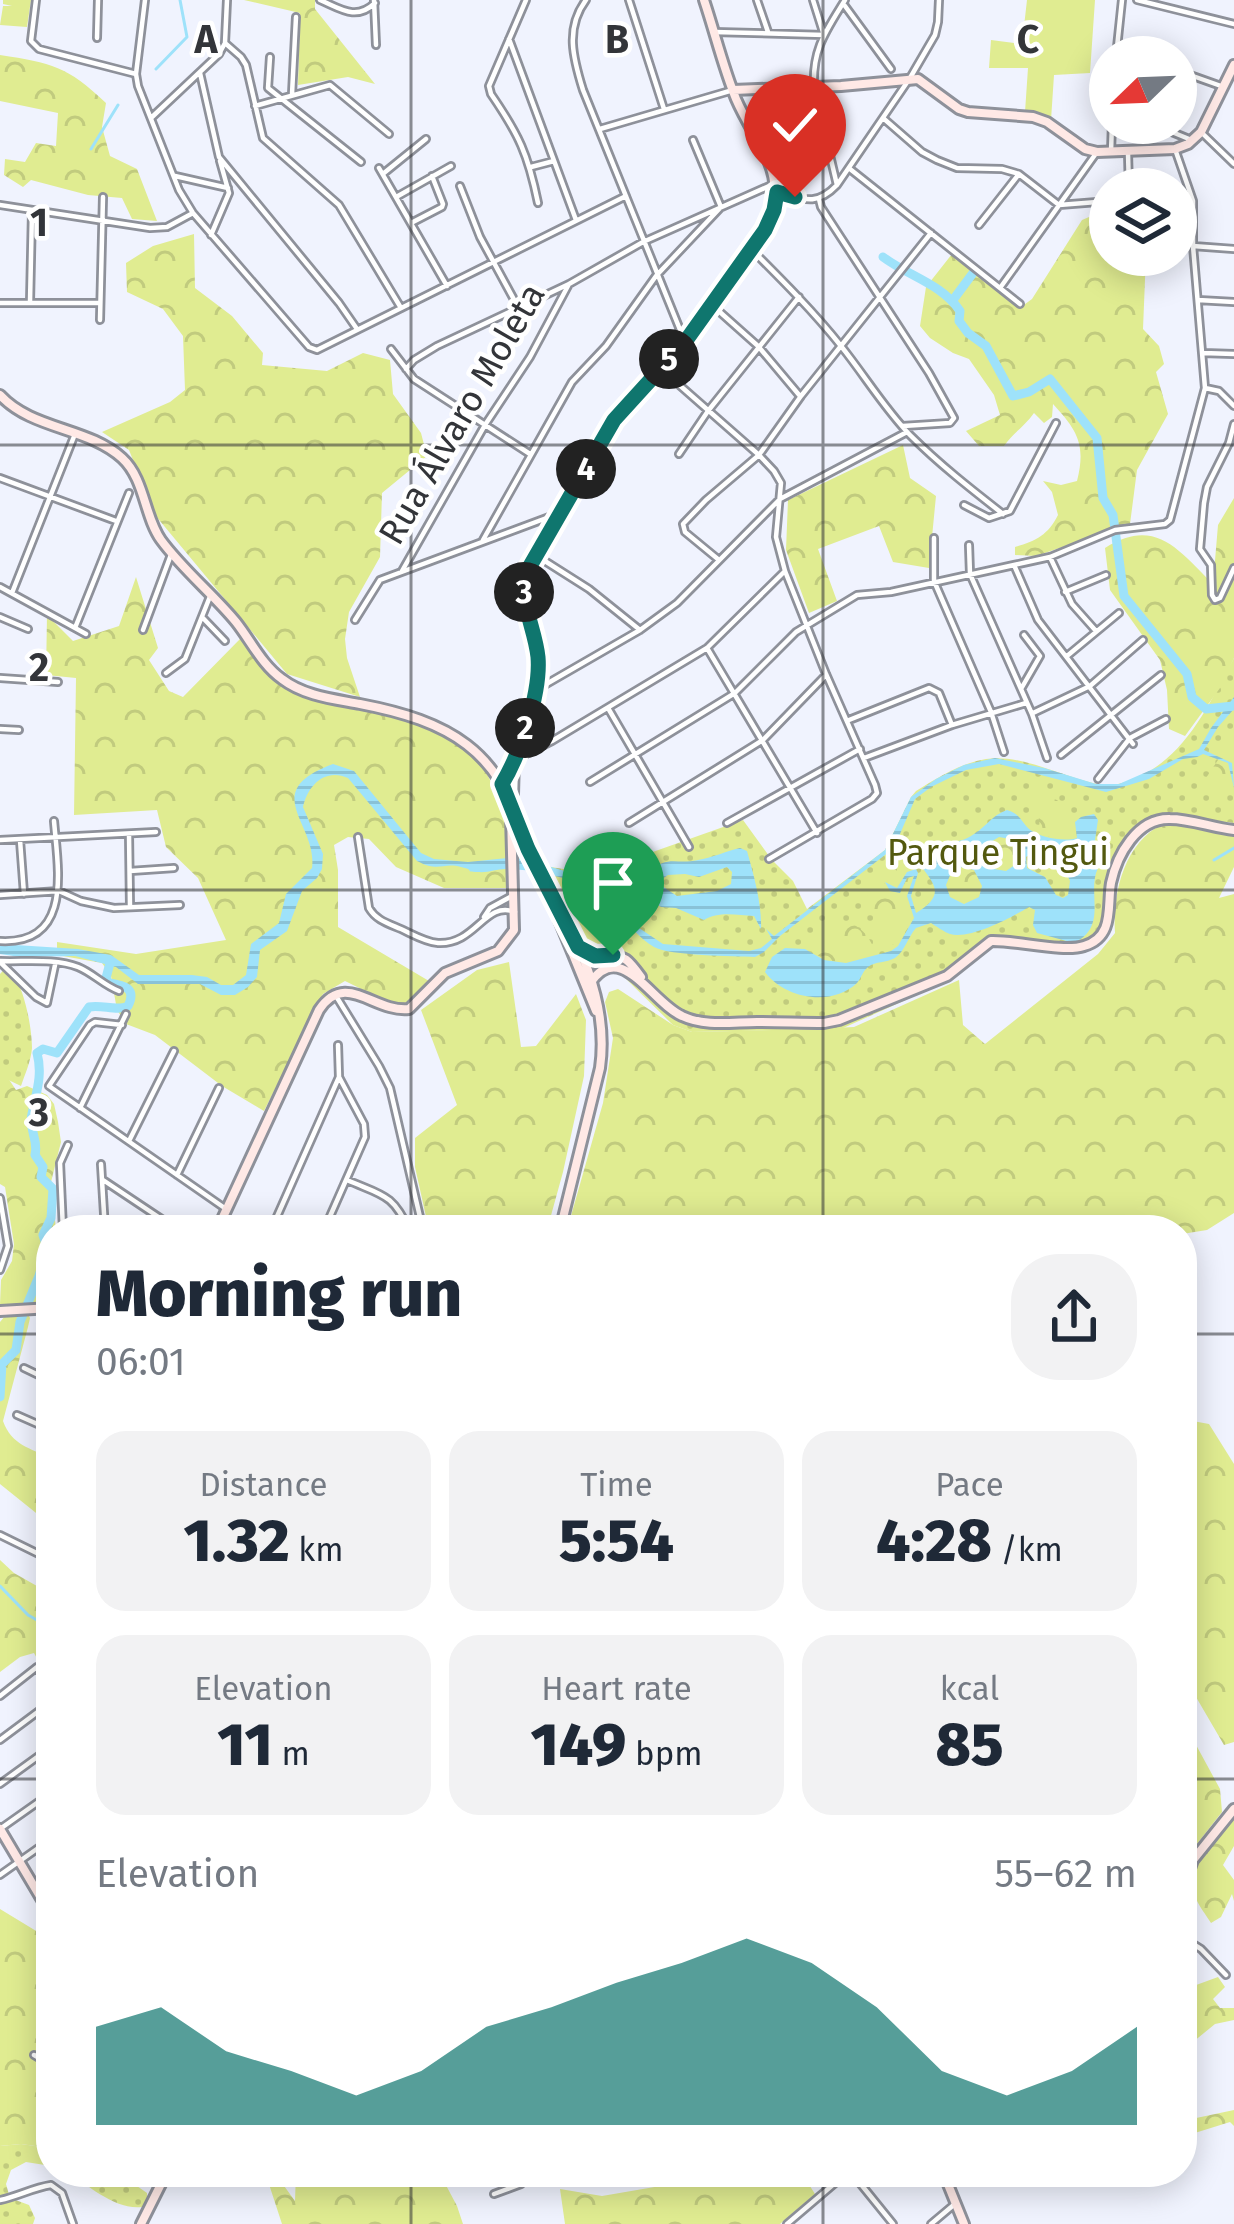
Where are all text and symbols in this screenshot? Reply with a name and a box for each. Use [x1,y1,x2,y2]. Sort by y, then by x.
text: A [193,17,218,63]
text: B [605,17,629,63]
text: C [1017,17,1040,63]
north arrow [1089,36,1197,144]
map controls [1089,36,1197,276]
pin [744,74,846,197]
icon: check [762,92,828,158]
button: layers [1089,168,1197,276]
text: 1 [30,200,48,246]
street label: Rua Álvaro Moleta [369,275,555,552]
pin: 5 [639,329,699,389]
text: 5 [660,339,678,379]
pin: 4 [556,439,616,499]
text: 4 [577,449,595,489]
pin: 3 [494,562,554,622]
text: 3 [515,572,533,612]
text: 2 [29,645,49,691]
pin: 2 [495,698,555,758]
text: 2 [516,708,534,748]
park label: Parque Tingui [887,831,1109,875]
pin [562,832,664,955]
icon: arrive [580,850,646,916]
text: 3 [28,1090,49,1136]
text: Morning run [96,1254,462,1333]
button: share [1011,1254,1137,1380]
text: 06:01 [96,1339,186,1385]
text: Distance [199,1465,328,1505]
text: Time [580,1465,653,1505]
text: Pace [935,1465,1004,1505]
text: 1.32 [183,1505,290,1577]
text: 5:54 [559,1505,674,1577]
text: 4:28 [876,1505,992,1577]
text: km [290,1530,344,1570]
text: /km [992,1530,1063,1570]
text: Elevation [194,1669,333,1709]
text: Heart rate [541,1669,692,1709]
text: kcal [940,1669,999,1709]
text: 11 [217,1709,273,1781]
text: 149 [530,1709,626,1781]
text: 85 [935,1709,1004,1781]
text: m [273,1734,310,1774]
text: bpm [626,1734,703,1774]
text: Elevation [96,1851,259,1897]
text: 55–62 m [994,1851,1137,1897]

